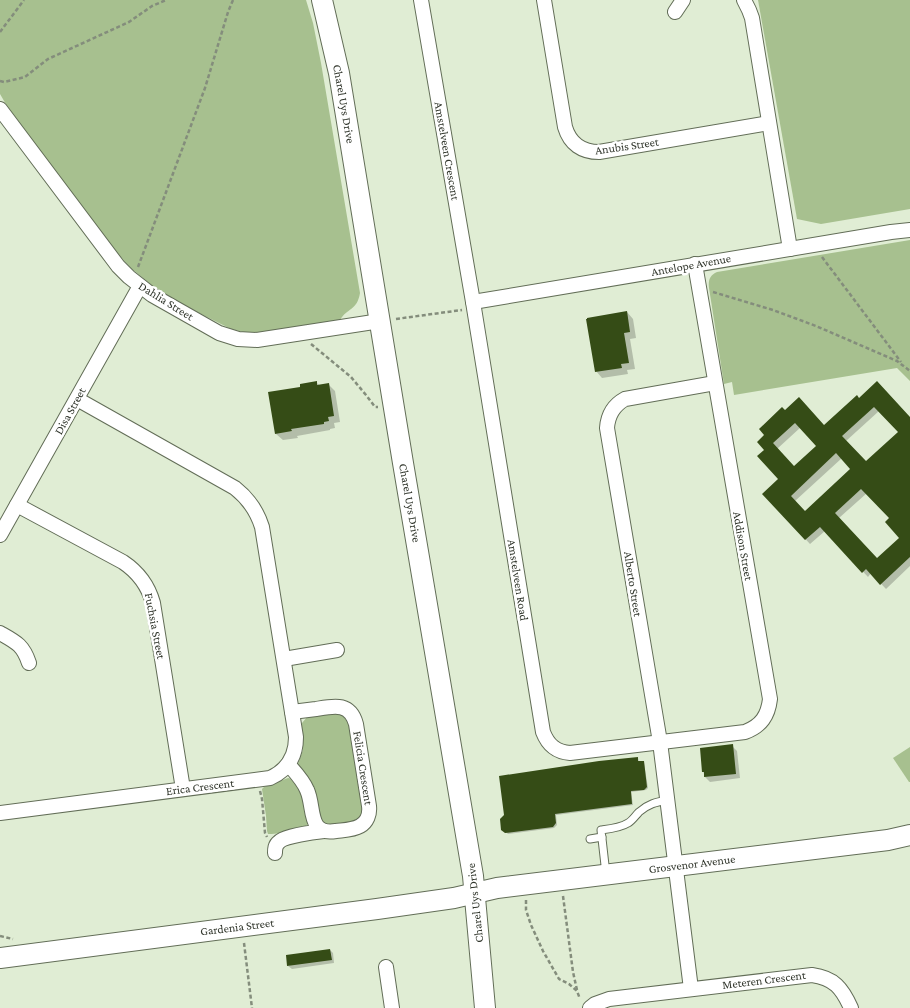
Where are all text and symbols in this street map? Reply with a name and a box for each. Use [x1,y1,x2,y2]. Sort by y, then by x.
street label: Charel Uys Drive [330,63,358,145]
street label: Amstelveen Crescent [431,101,463,202]
street label: Anubis Street [594,134,661,157]
street label: Antelope Avenue [650,251,732,279]
street label: Dahlia Street [136,279,197,324]
street label: Disa Street [51,384,89,437]
street label: Charel Uys Drive [396,462,424,544]
street label: Addison Street [730,510,756,583]
street label: Amstelveen Road [505,538,531,623]
street label: Alberto Street [621,550,645,619]
street label: Fuchsia Street [142,592,168,661]
street label: Felicia Crescent [350,730,376,807]
street label: Erica Crescent [165,776,236,798]
street label: Grosvenor Avenue [648,852,736,876]
street label: Charel Uys Drive [464,863,486,943]
street label: Gardenia Street [199,915,276,938]
street label: Meteren Crescent [721,968,808,992]

